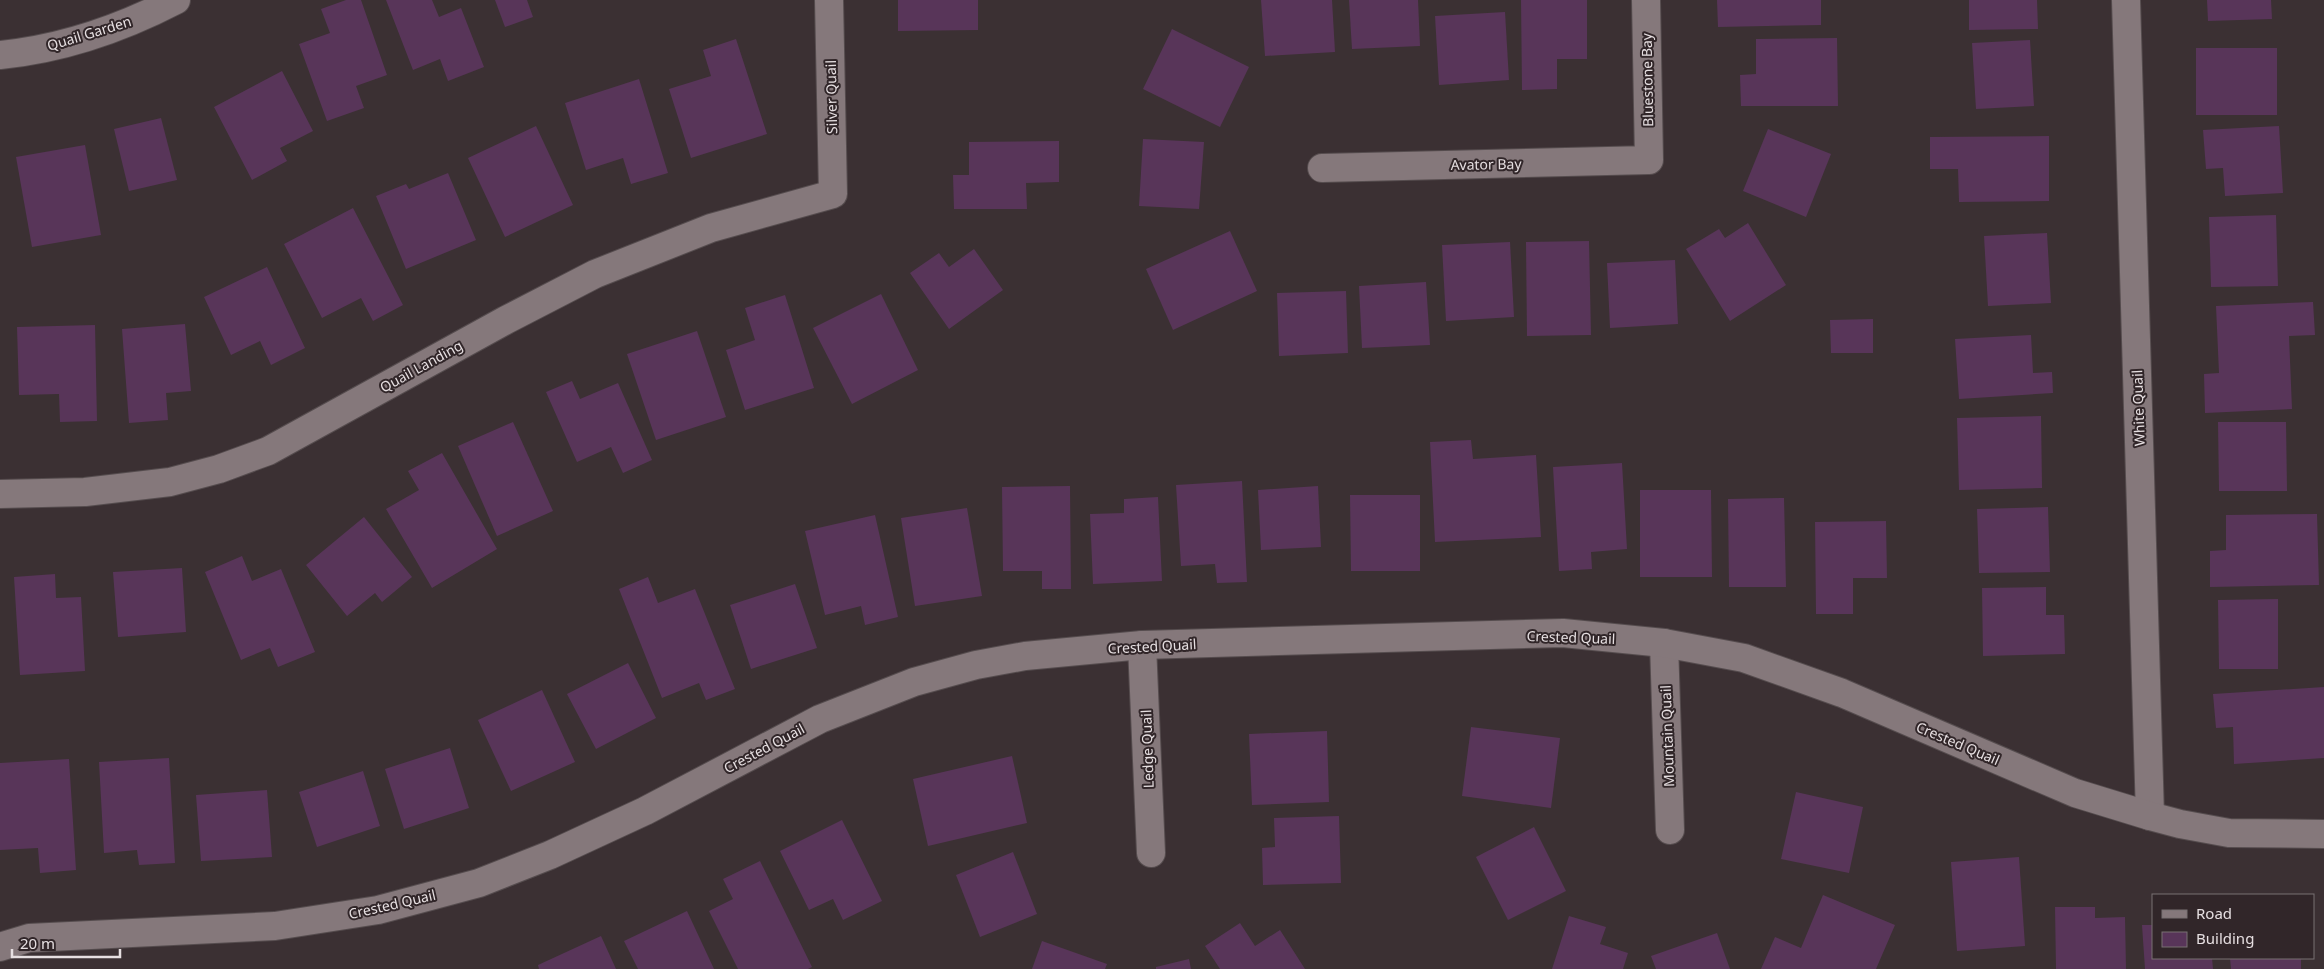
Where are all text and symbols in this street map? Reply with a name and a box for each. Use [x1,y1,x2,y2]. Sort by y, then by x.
street label: Quail Garden [45,11,133,55]
street label: Bluestone Bay [1637,32,1657,127]
street label: Silver Quail [821,60,841,134]
street label: Avator Bay [1450,154,1522,174]
street label: Quail Landing [376,335,466,397]
street label: White Quail [2127,369,2149,447]
street label: Crested Quail [1526,626,1616,648]
street label: Crested Quail [1107,634,1197,658]
street label: Mountain Quail [1656,685,1678,787]
street label: Ledge Quail [1136,709,1158,789]
street label: Crested Quail [1913,717,2003,769]
street label: Crested Quail [720,719,808,777]
street label: Crested Quail [347,885,437,923]
legend [2152,894,2314,959]
text: Road [2196,903,2232,923]
scale bar [12,926,120,958]
text: Building [2196,928,2254,948]
text: 20 m [20,933,55,953]

